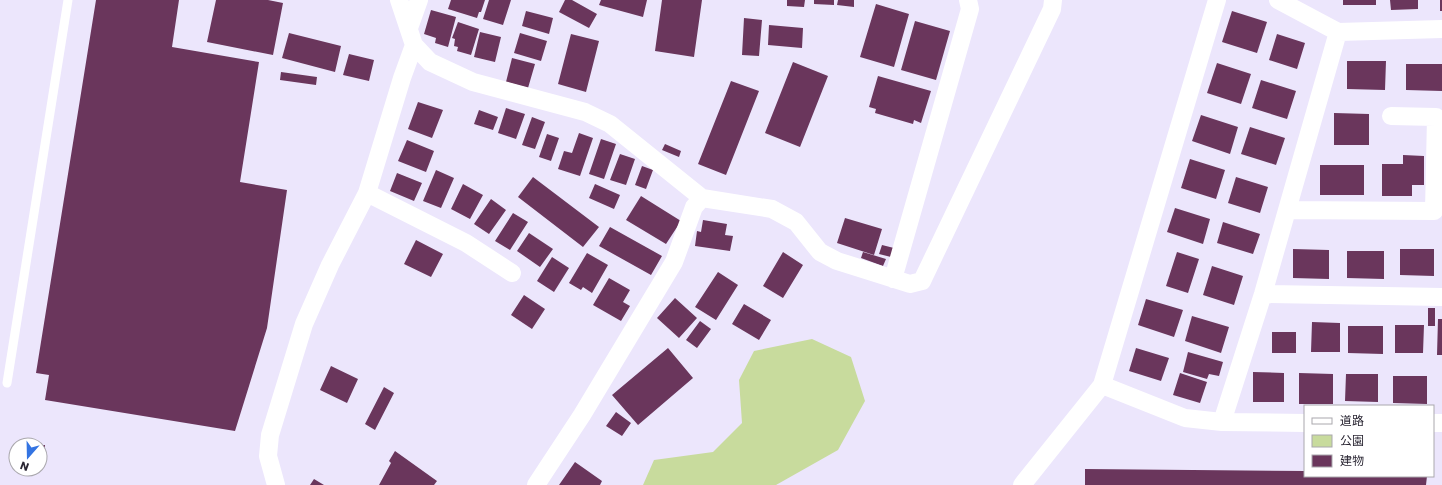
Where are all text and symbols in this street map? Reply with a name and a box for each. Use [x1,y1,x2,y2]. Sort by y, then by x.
legend [1304,405,1434,477]
text: 道路 [1340,412,1364,429]
text: 公園 [1340,432,1364,449]
north arrow [8,437,48,477]
text: 建物 [1340,452,1364,469]
text: N [18,457,31,475]

